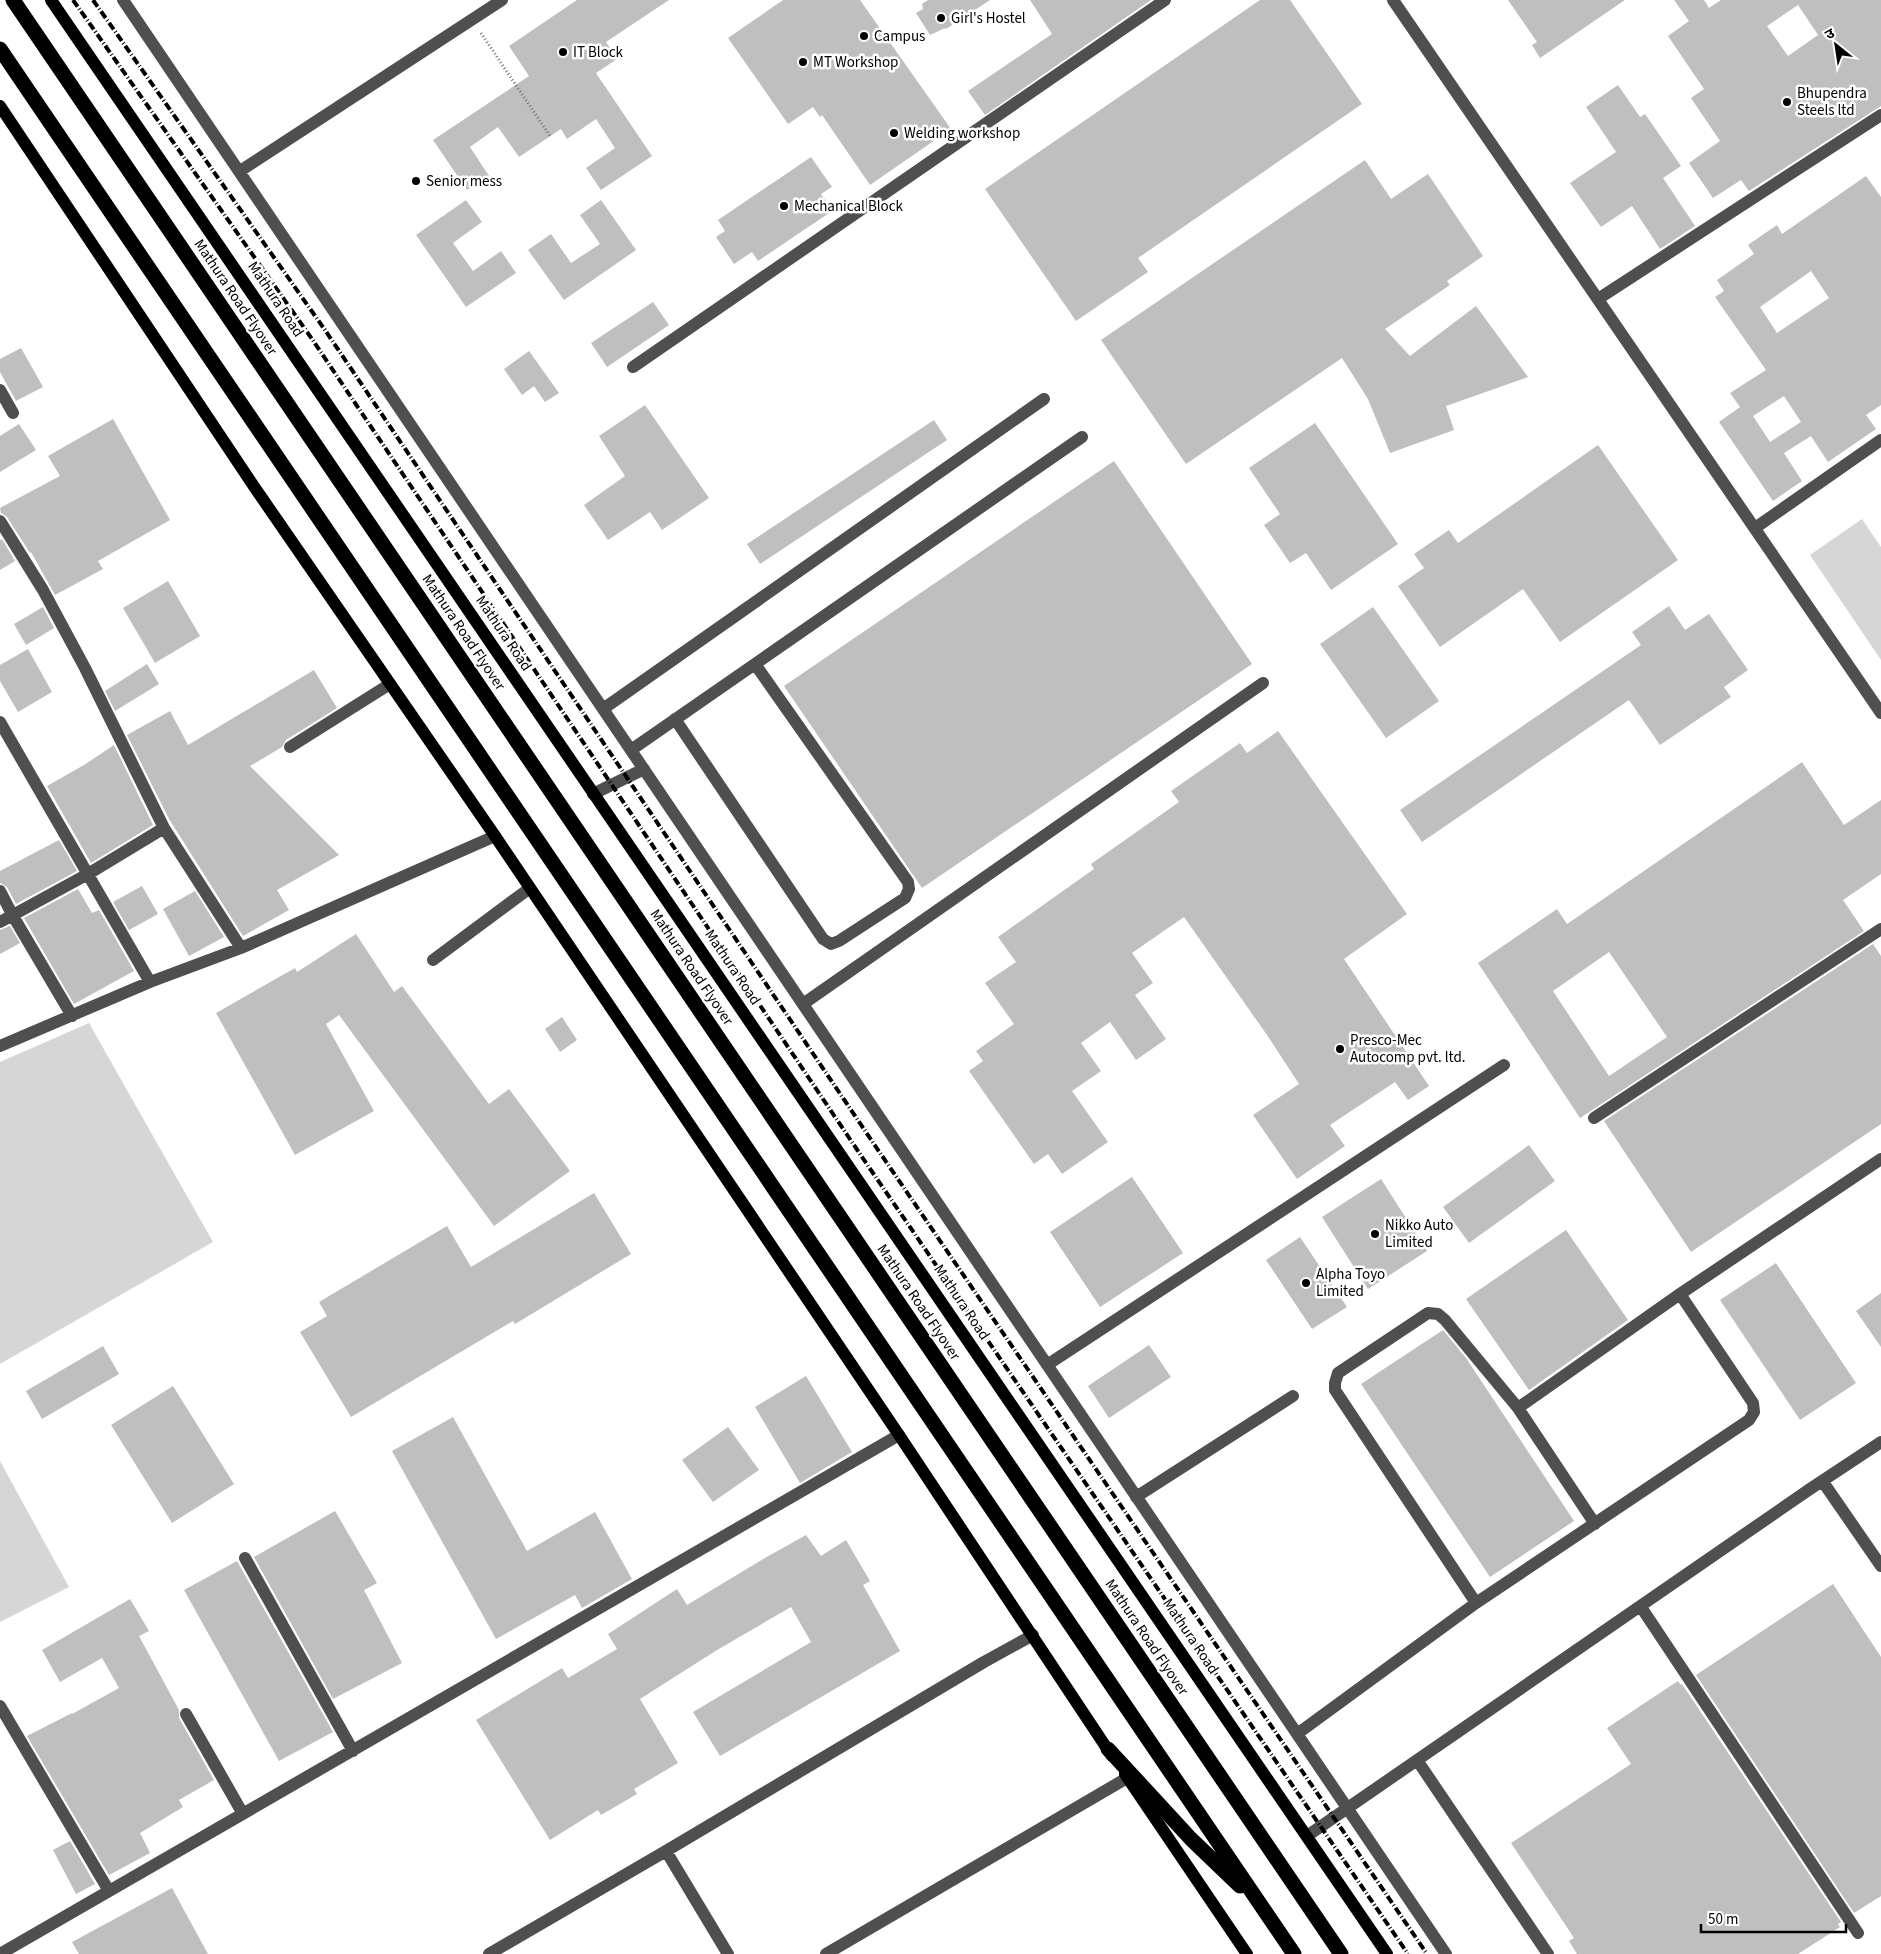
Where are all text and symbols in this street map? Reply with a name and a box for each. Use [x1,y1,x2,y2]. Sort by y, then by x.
place label: Girl's Hostel [951,8,1026,29]
marker: Girl's Hostel [935,12,947,24]
north arrow [1811,20,1861,70]
text: उ [1821,23,1839,45]
place label: Campus [874,26,925,47]
marker: Campus [858,30,870,42]
place label: IT Block [573,42,624,63]
marker: IT Block [557,46,569,58]
place label: MT Workshop [813,52,898,73]
marker: MT Workshop [797,56,809,68]
place label: Bhupendra Steels ltd [1797,83,1867,121]
marker: Bhupendra Steels ltd [1781,96,1793,108]
place label: Welding workshop [904,123,1020,144]
marker: Welding workshop [888,127,900,139]
place label: Senior mess [426,171,502,192]
marker: Senior mess [410,175,422,187]
place label: Mechanical Block [794,196,903,217]
marker: Mechanical Block [778,200,790,212]
street label: Mathura Road Flyover [190,236,282,358]
street label: Mathura Road [244,258,308,340]
street label: Mathura Road Flyover [418,571,510,693]
street label: Mathura Road [472,592,536,674]
street label: Mathura Road Flyover [646,906,738,1028]
street label: Mathura Road [701,926,765,1008]
place label: Presco-Mec Autocomp pvt. ltd. [1350,1030,1466,1068]
marker: Presco-Mec Autocomp pvt. ltd. [1334,1043,1346,1055]
place label: Nikko Auto Limited [1385,1215,1453,1253]
marker: Nikko Auto Limited [1369,1228,1381,1240]
street label: Mathura Road Flyover [873,1241,965,1363]
street label: Mathura Road [930,1261,994,1343]
place label: Alpha Toyo Limited [1316,1264,1385,1302]
marker: Alpha Toyo Limited [1300,1277,1312,1289]
street label: Mathura Road Flyover [1100,1575,1194,1700]
street label: Mathura Road [1157,1594,1224,1678]
scale bar [1701,1902,1846,1934]
text: 50 m [1708,1909,1738,1930]

